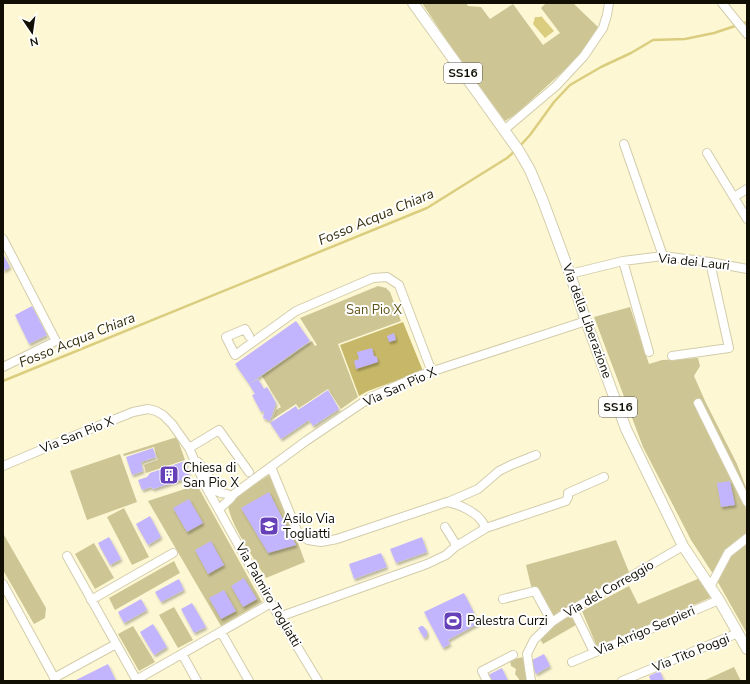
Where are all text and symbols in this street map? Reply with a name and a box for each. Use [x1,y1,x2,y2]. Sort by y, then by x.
north arrow [12,12,52,52]
text: N [28,33,40,49]
road number: SS16 [444,63,482,83]
water label: Fosso Acqua Chiara [315,184,437,250]
street label: Via dei Lauri [656,249,731,275]
street label: Via della Liberazione [557,260,616,381]
park label: San Pio X [346,301,402,319]
water label: Fosso Acqua Chiara [16,308,138,372]
street label: Via San Pio X [360,363,440,412]
road number: SS16 [599,397,637,417]
street label: Via San Pio X [37,412,117,458]
place label: Chiesa di San Pio X [183,459,239,492]
building icon: Chiesa di San Pio X [158,464,180,486]
place label: Asilo Via Togliatti [283,510,335,543]
school or university icon: Asilo Via Togliatti [258,515,280,537]
street label: Via Palmiro Togliatti [230,539,305,650]
street label: Via del Correggio [560,556,657,623]
street label: Via Arrigo Serpieri [591,602,698,661]
sports icon: Palestra Curzi [442,610,464,632]
place label: Palestra Curzi [467,612,548,630]
street label: Via Tito Poggi [649,629,732,677]

